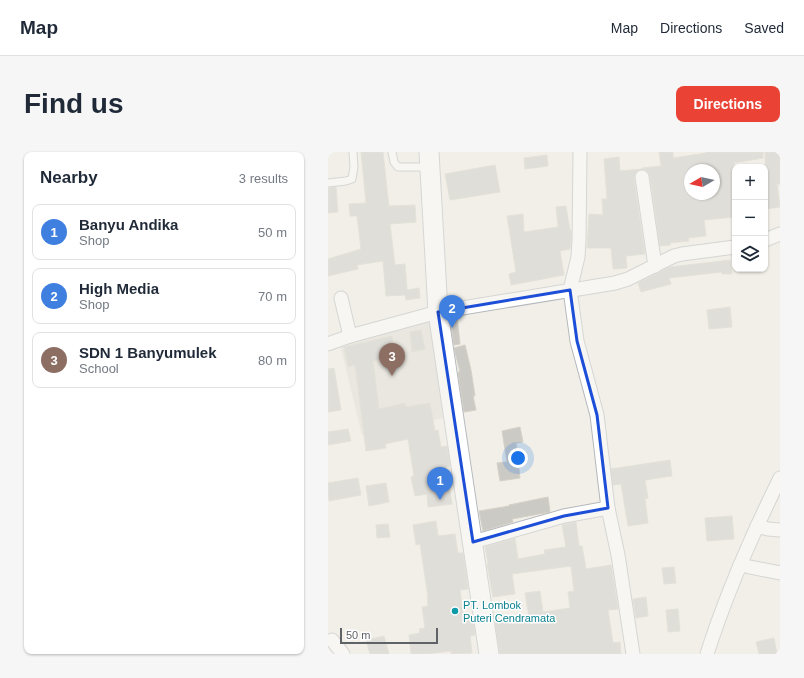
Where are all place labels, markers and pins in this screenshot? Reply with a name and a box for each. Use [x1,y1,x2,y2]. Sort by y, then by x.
pin: 2 [439,295,465,328]
pin: 3 [379,343,405,376]
pin: 1 [427,467,453,500]
place label: PT. Lombok Puteri Cendramata [463,599,556,624]
marker: PT. Lombok Puteri Cendramata [450,606,460,616]

